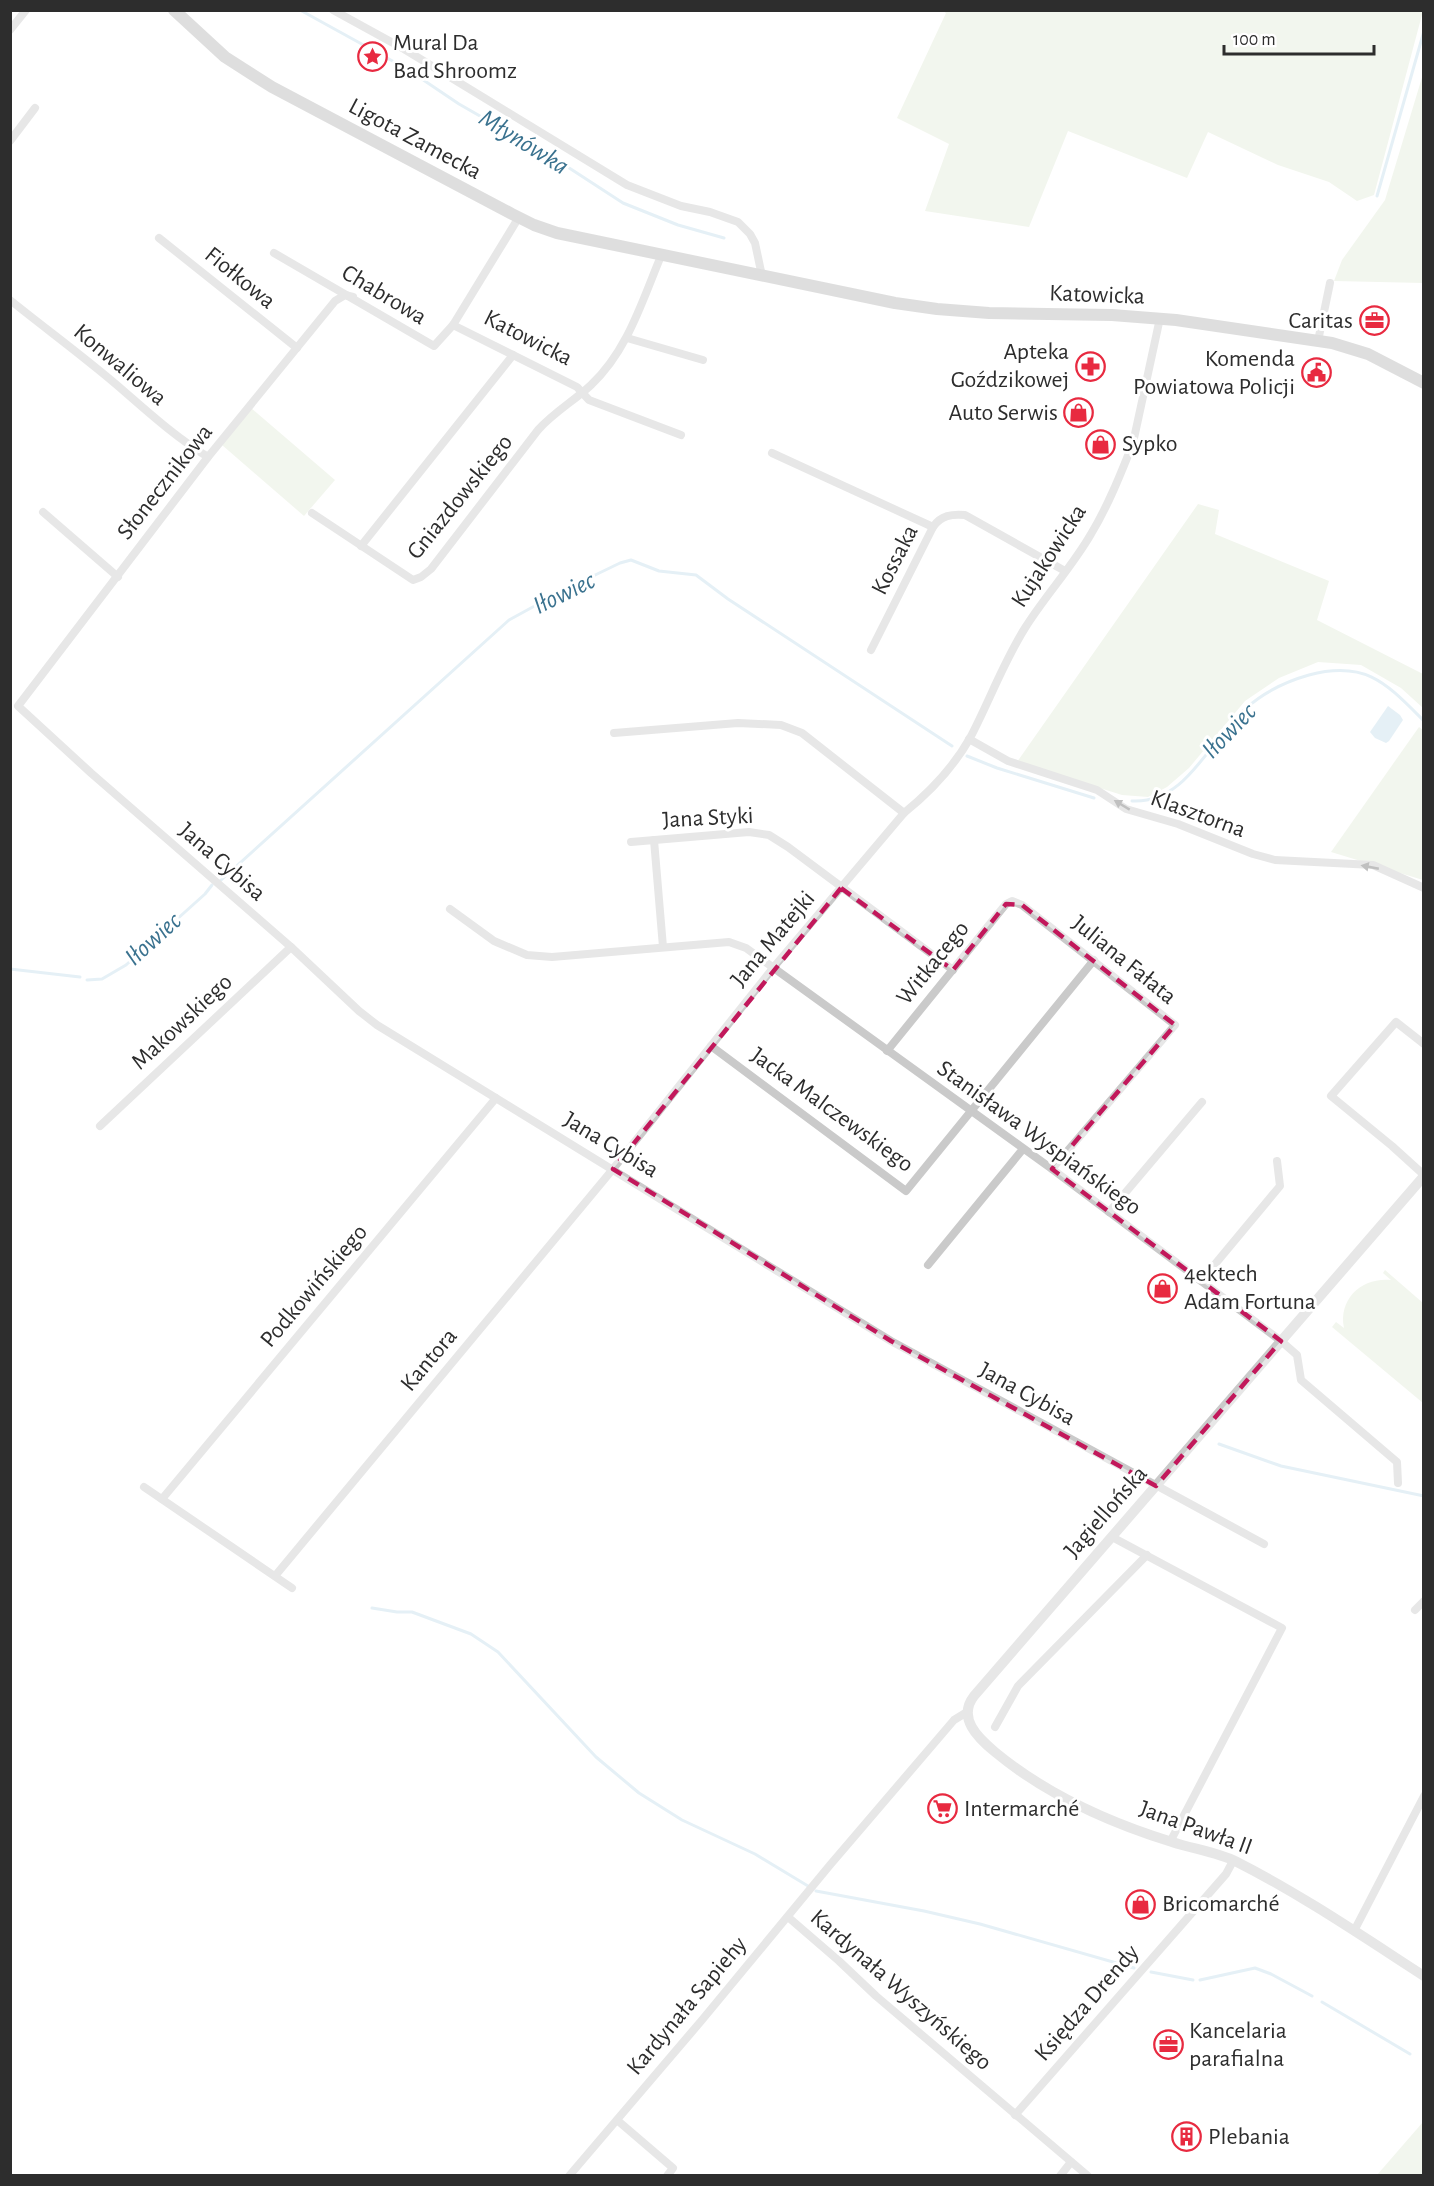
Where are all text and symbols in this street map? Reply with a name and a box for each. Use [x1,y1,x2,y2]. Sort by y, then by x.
scale bar [1224,18,1374,56]
place label: Mural Da Bad Shroomz [393,31,517,83]
text: 100 m [1233,31,1276,49]
place icon: Mural Da Bad Shroomz [356,41,388,73]
street label: Ligota Zamecka [345,94,485,184]
water label: Młynówka [475,104,573,180]
street label: Fiołkowa [200,243,280,313]
street label: Chabrowa [337,260,431,330]
street label: Katowicka [1049,281,1145,309]
office icon: Caritas [1358,305,1390,337]
street label: Katowicka [480,306,576,370]
place label: Caritas [1288,309,1353,333]
street label: Konwaliowa [69,319,171,411]
place label: Apteka Goździkowej [951,340,1069,392]
place label: Komenda Powiatowa Policji [1133,347,1295,399]
pharmacy icon: Apteka Goździkowej [1074,350,1106,382]
public building icon: Komenda Powiatowa Policji [1300,357,1332,389]
shop icon: Auto Serwis [1063,397,1095,429]
place label: Auto Serwis [948,401,1058,425]
street label: Słonecznikowa [113,420,217,544]
shop icon: Sypko [1085,428,1117,460]
street label: Gniazdowskiego [403,430,517,564]
place label: Sypko [1122,432,1178,456]
street label: Kujakowicka [1007,500,1091,612]
street label: Kossaka [867,521,923,599]
water label: Iłowiec [529,567,599,619]
water label: Iłowiec [1197,698,1261,764]
street label: Klasztorna [1147,786,1249,842]
one-way arrow [1114,800,1130,811]
street label: Jana Styki [662,804,754,832]
street label: Jana Cybisa [174,818,270,906]
one-way arrow [1360,862,1379,871]
street label: Jana Matejki [726,887,820,991]
water label: Iłowiec [120,907,186,971]
street label: Juliana Fałata [1067,911,1181,1009]
street label: Witkacego [892,917,974,1009]
street label: Makowskiego [127,970,237,1074]
street label: Jacka Malczewskiego [746,1043,918,1177]
street label: Stanisława Wyspiańskiego [932,1056,1146,1220]
street label: Jana Cybisa [559,1107,663,1183]
street label: Podkowińskiego [256,1220,372,1352]
place label: 4ektech Adam Fortuna [1184,1262,1316,1314]
shop icon: 4ektech Adam Fortuna [1147,1272,1179,1304]
street label: Kantora [396,1324,462,1396]
street label: Jana Cybisa [975,1358,1079,1430]
street label: Jagiellońska [1060,1462,1152,1562]
supermarket icon: Intermarché [927,1793,959,1825]
place label: Intermarché [964,1797,1079,1821]
street label: Jana Pawła II [1136,1797,1256,1859]
shop icon: Bricomarché [1125,1888,1157,1920]
place label: Bricomarché [1162,1892,1280,1916]
street label: Kardynała Wyszyńskiego [806,1905,996,2075]
street label: Kardynała Sapiehy [622,1932,752,2080]
street label: Księdza Drendy [1030,1940,1144,2066]
place label: Kancelaria parafialna [1189,2019,1287,2071]
office icon: Kancelaria parafialna [1152,2029,1184,2061]
building icon: Plebania [1171,2121,1203,2153]
place label: Plebania [1208,2125,1290,2149]

